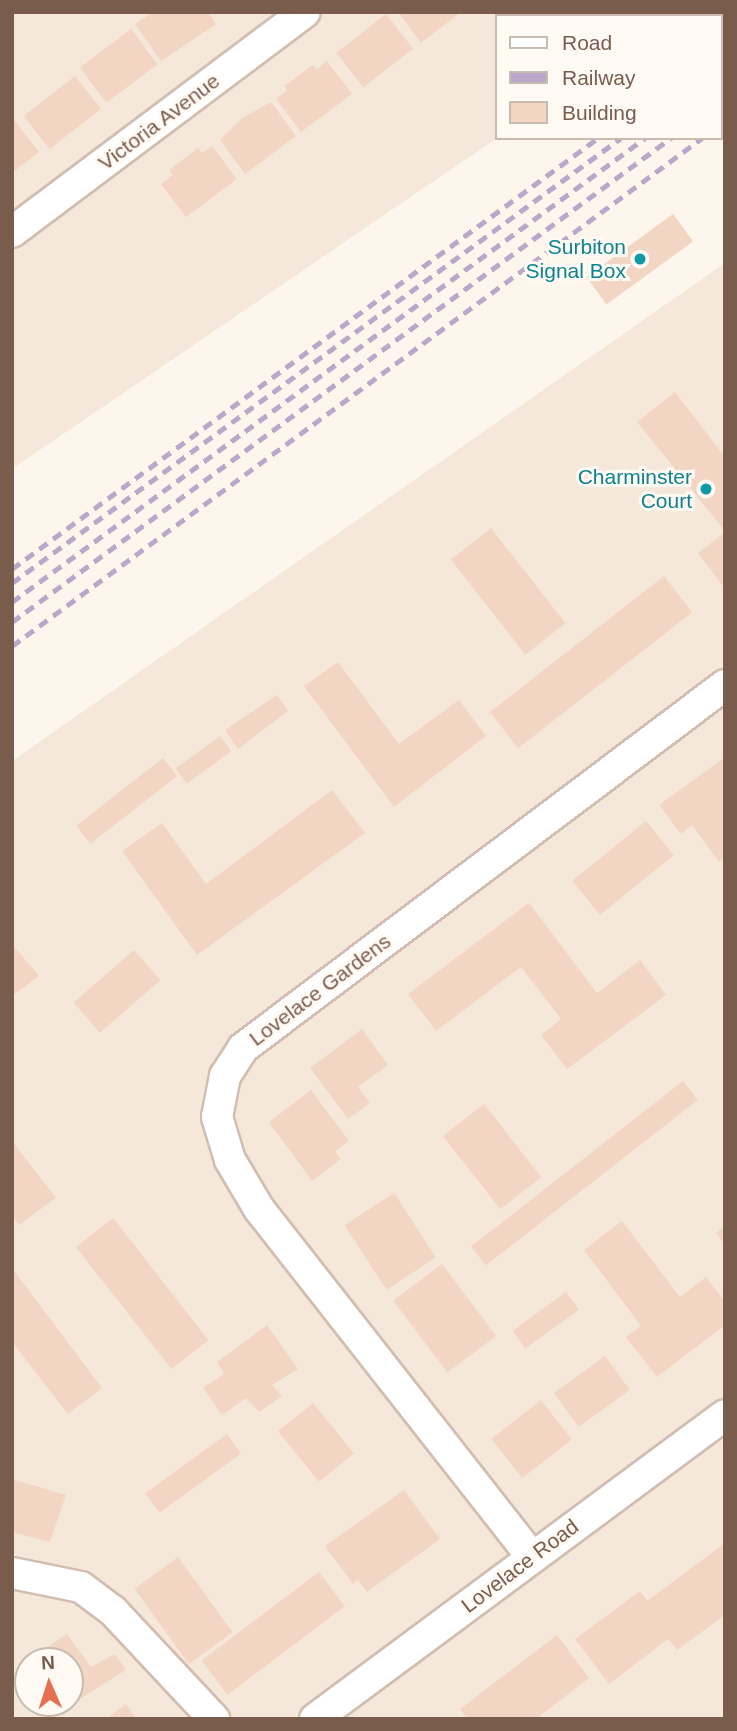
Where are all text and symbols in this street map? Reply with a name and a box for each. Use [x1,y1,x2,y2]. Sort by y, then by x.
legend [496,14,723,140]
text: Road [562,31,612,54]
text: Railway [562,66,636,89]
street label: Victoria Avenue [93,68,225,176]
text: Building [562,101,637,124]
place label: Surbiton Signal Box [526,234,626,284]
marker: Surbiton Signal Box [632,251,648,267]
place label: Charminster Court [578,464,692,514]
marker: Charminster Court [698,481,714,497]
street label: Lovelace Gardens [244,929,396,1051]
street label: Lovelace Road [456,1514,584,1618]
north arrow [14,1647,84,1717]
text: N [41,1652,55,1673]

